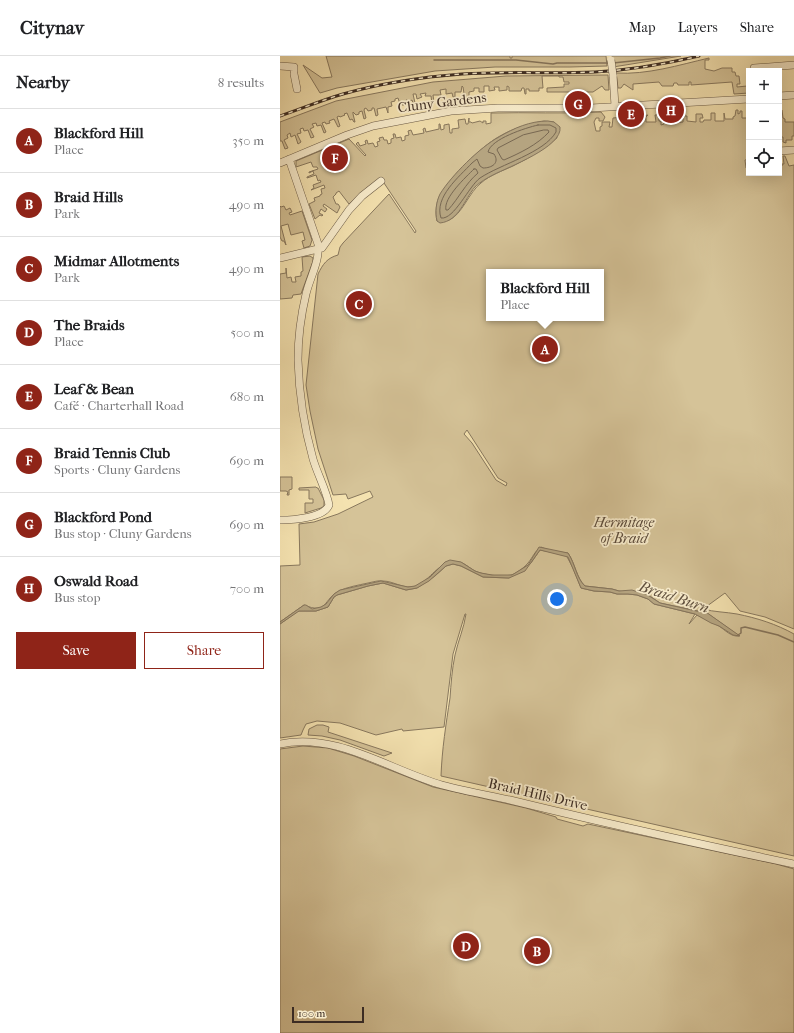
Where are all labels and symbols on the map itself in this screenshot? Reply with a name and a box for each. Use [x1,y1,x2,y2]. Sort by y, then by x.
street label: Cluny Gardens [397,89,487,116]
pin: G [565,89,591,119]
pin: H [658,95,684,125]
pin: E [618,99,644,129]
pin: F [322,143,348,173]
pin: C [346,289,372,319]
pin: A [532,334,558,364]
park label: Hermitage of Braid [593,514,655,547]
water label: Braid Burn [636,577,711,617]
your location [547,589,567,609]
street label: Braid Hills Drive [487,775,589,814]
pin: D [453,931,479,961]
pin: B [524,936,550,966]
scale bar [292,1005,364,1024]

